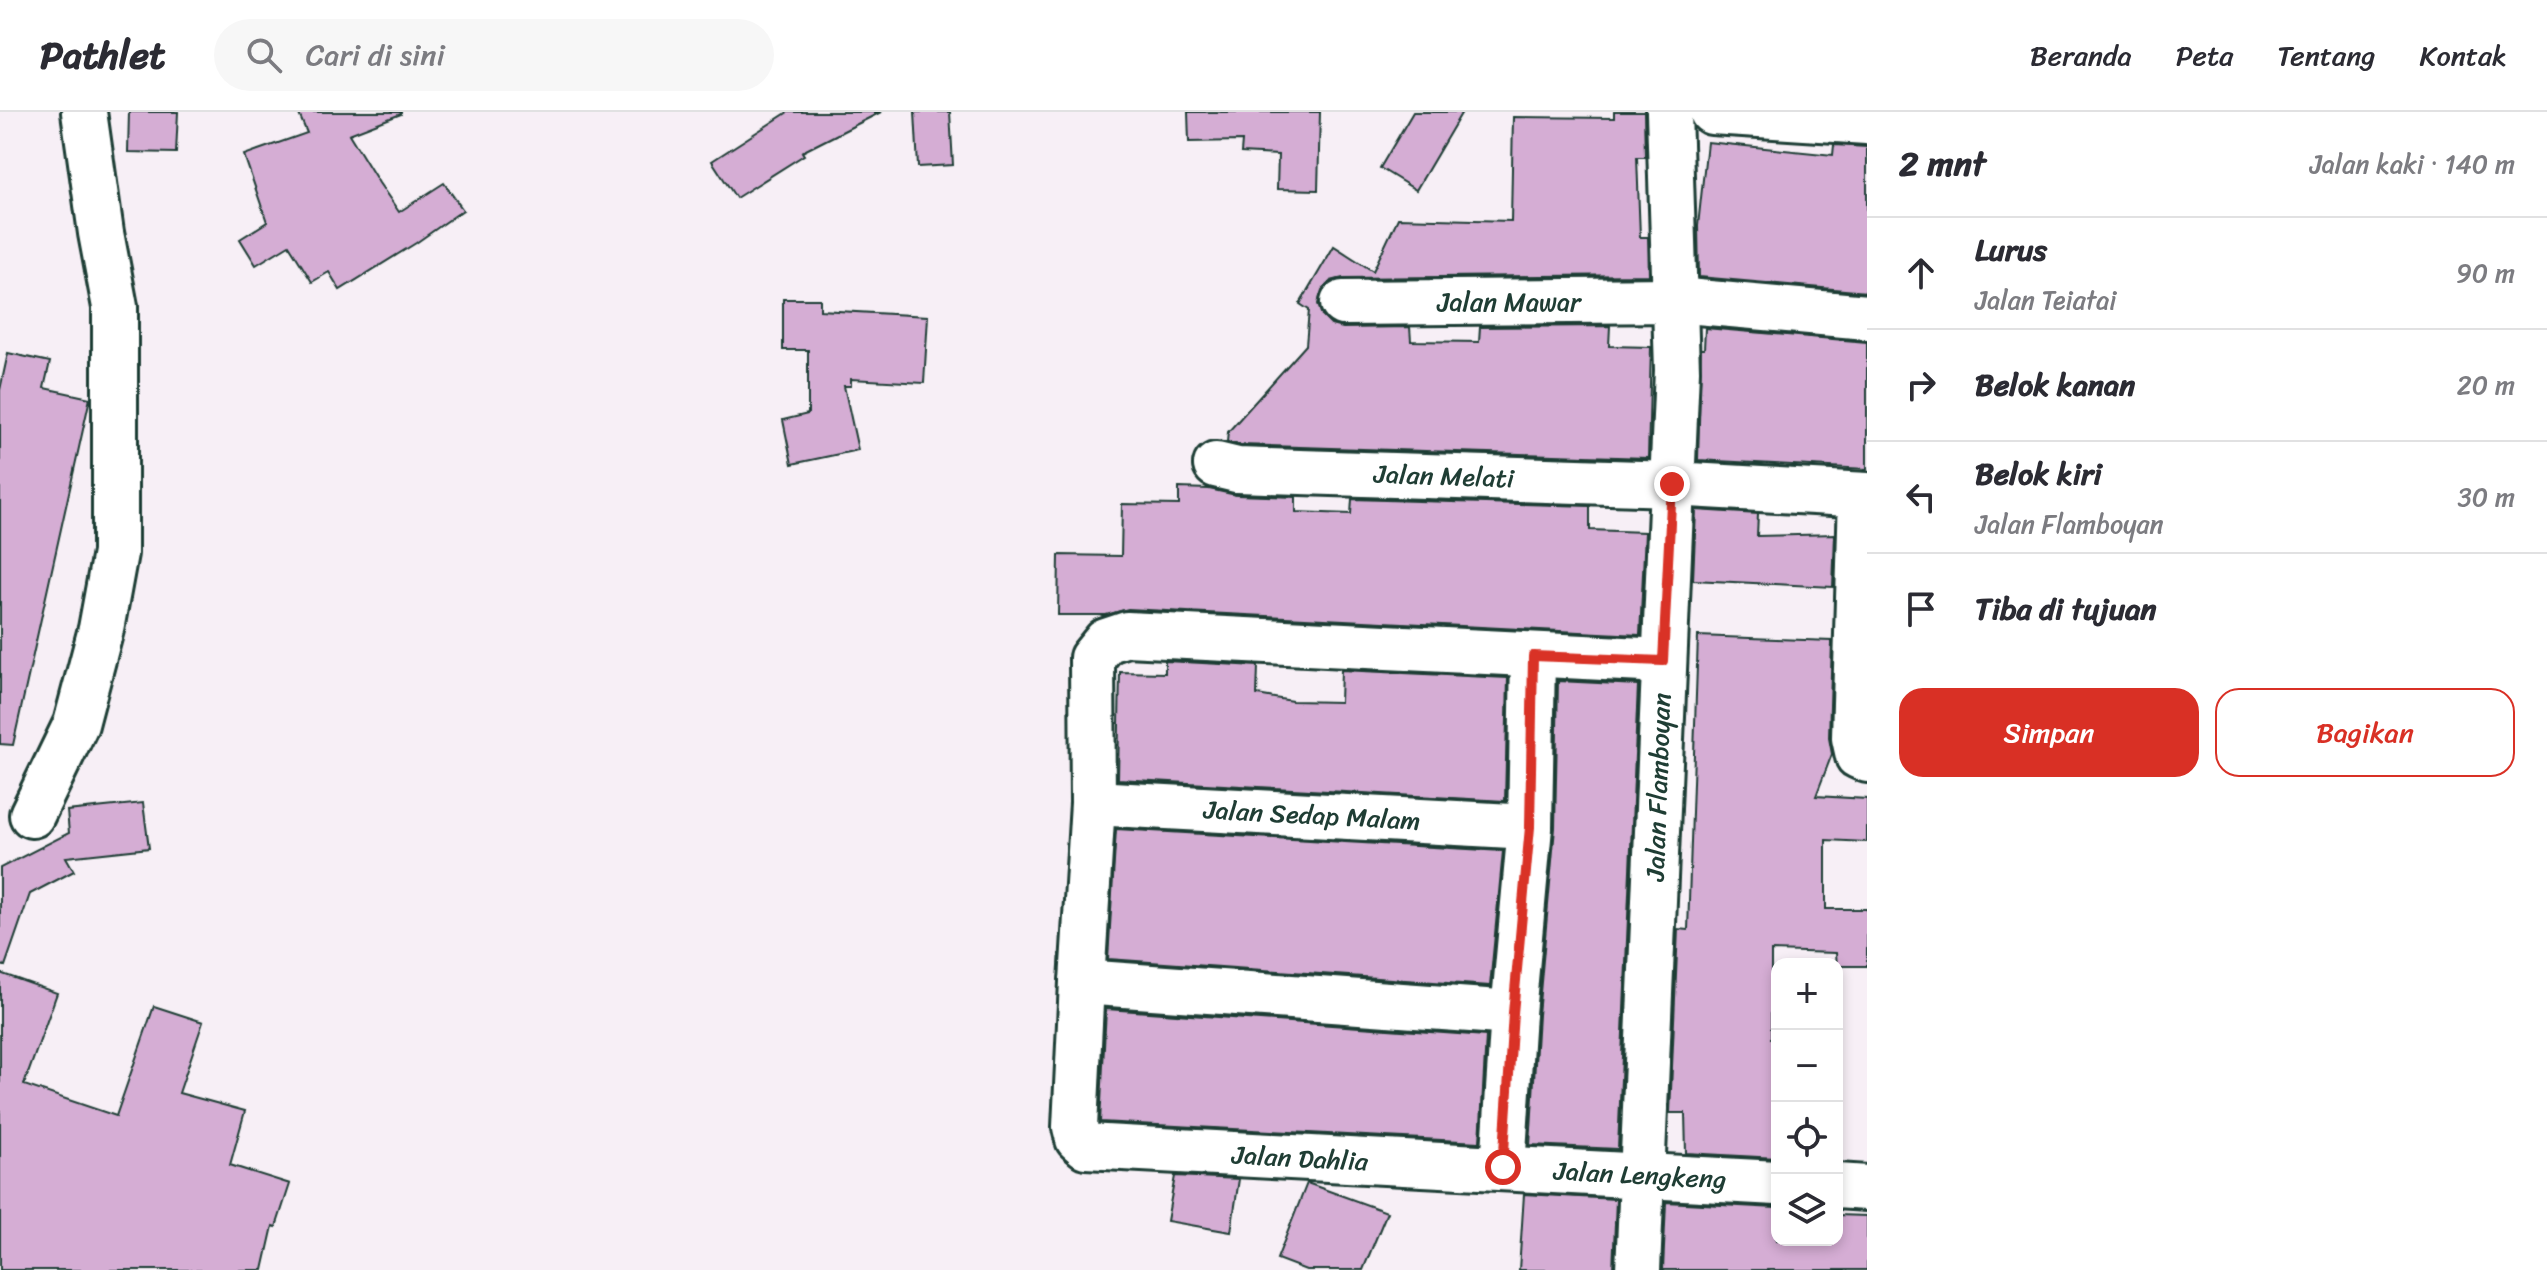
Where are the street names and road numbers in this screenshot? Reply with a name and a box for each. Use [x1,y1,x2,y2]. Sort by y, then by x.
street label: Jalan Mawar [1436,279,1582,325]
street label: Jalan Melati [1372,451,1516,501]
street label: Jalan Flamboyan [1632,692,1684,883]
street label: Jalan Sedap Malam [1201,786,1422,844]
street label: Jalan Dahlia [1230,1131,1370,1185]
street label: Jalan Lengkeng [1552,1147,1727,1202]

